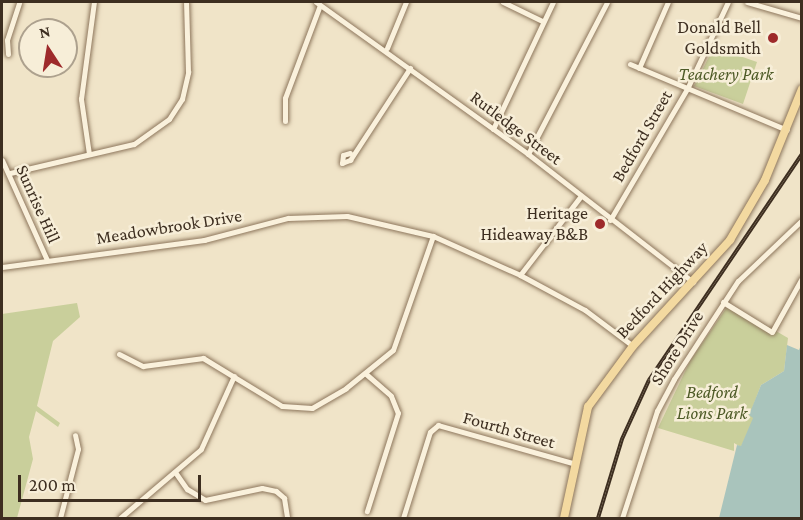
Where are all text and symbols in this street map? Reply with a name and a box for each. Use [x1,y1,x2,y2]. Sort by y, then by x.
place label: Donald Bell Goldsmith [677,17,761,60]
north arrow [18,18,78,78]
text: N [37,22,52,41]
marker: Donald Bell Goldsmith [766,31,780,45]
park label: Teachery Park [679,63,773,85]
street label: Rutledge Street [466,86,566,170]
street label: Bedford Street [607,86,677,186]
street label: Sunrise Hill [11,162,65,246]
place label: Heritage Hideaway B&B [481,203,588,246]
street label: Meadowbrook Drive [95,205,243,249]
marker: Heritage Hideaway B&B [593,217,607,231]
street label: Bedford Highway [612,237,712,343]
street label: Shore Drive [646,307,708,389]
park label: Bedford Lions Park [677,382,747,424]
street label: Fourth Street [461,407,557,453]
scale bar [21,463,204,501]
text: 200 m [29,475,76,495]

